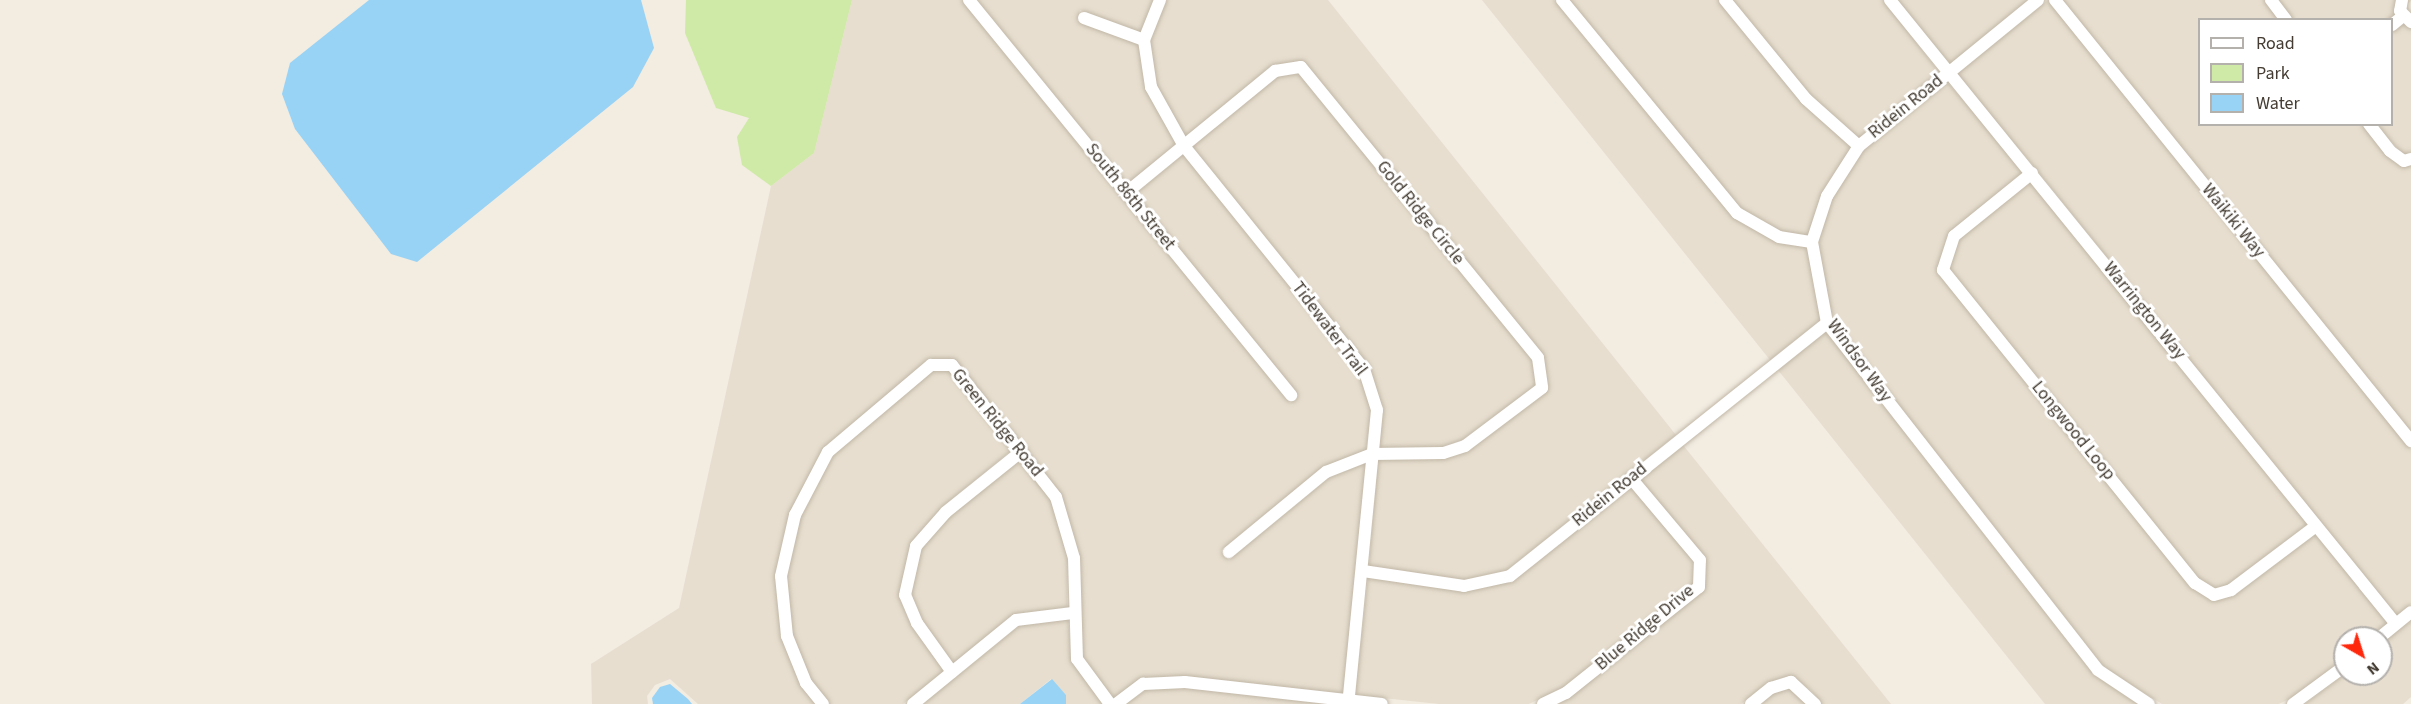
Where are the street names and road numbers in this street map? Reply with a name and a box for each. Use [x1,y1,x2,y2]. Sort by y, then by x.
street label: Ridein Road [1864,70,1948,144]
street label: South 86th Street [1080,139,1180,255]
street label: Gold Ridge Circle [1371,157,1469,269]
street label: Waikiki Way [2197,180,2269,262]
street label: Warrington Way [2098,258,2190,364]
street label: Tidewater Trail [1287,278,1371,380]
street label: Windsor Way [1822,315,1896,407]
street label: Green Ridge Road [947,364,1047,482]
street label: Longwood Loop [2026,377,2120,485]
street label: Ridein Road [1568,458,1652,532]
street label: Blue Ridge Drive [1591,580,1699,676]

